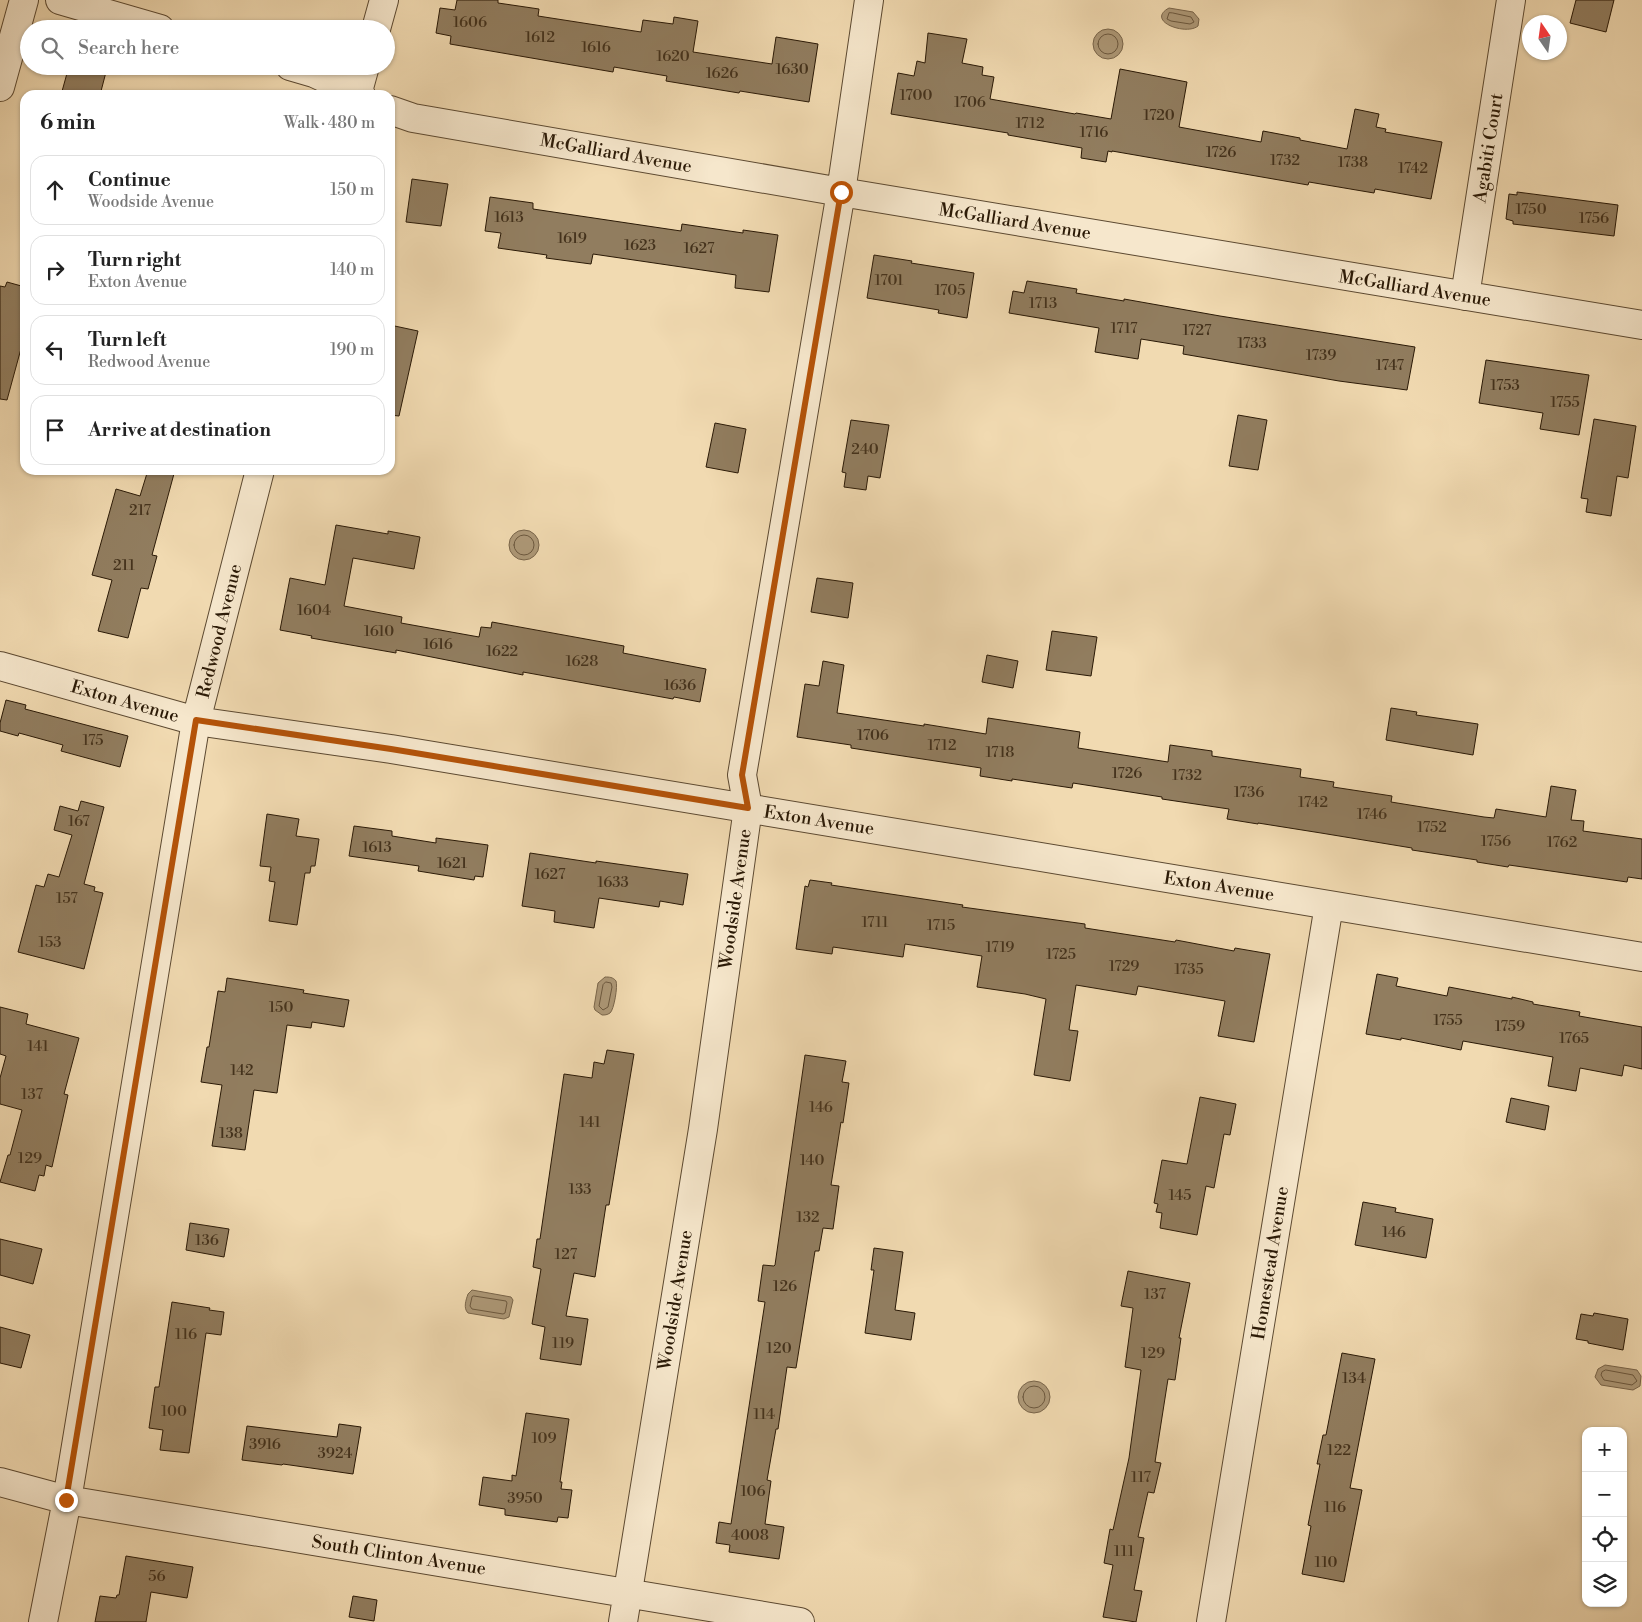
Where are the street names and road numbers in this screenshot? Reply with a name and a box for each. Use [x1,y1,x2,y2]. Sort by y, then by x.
street label: Agabiti Court [1468,91,1509,206]
street label: McGalliard Avenue [538,129,694,178]
street label: McGalliard Avenue [937,198,1093,245]
street label: McGalliard Avenue [1337,265,1493,312]
street label: Redwood Avenue [192,562,247,701]
street label: Exton Avenue [68,675,182,728]
street label: Exton Avenue [762,800,876,841]
street label: Woodside Avenue [714,827,757,972]
street label: Exton Avenue [1162,866,1276,907]
street label: Homestead Avenue [1247,1185,1294,1341]
street label: Woodside Avenue [653,1228,698,1373]
street label: South Clinton Avenue [310,1530,488,1581]

